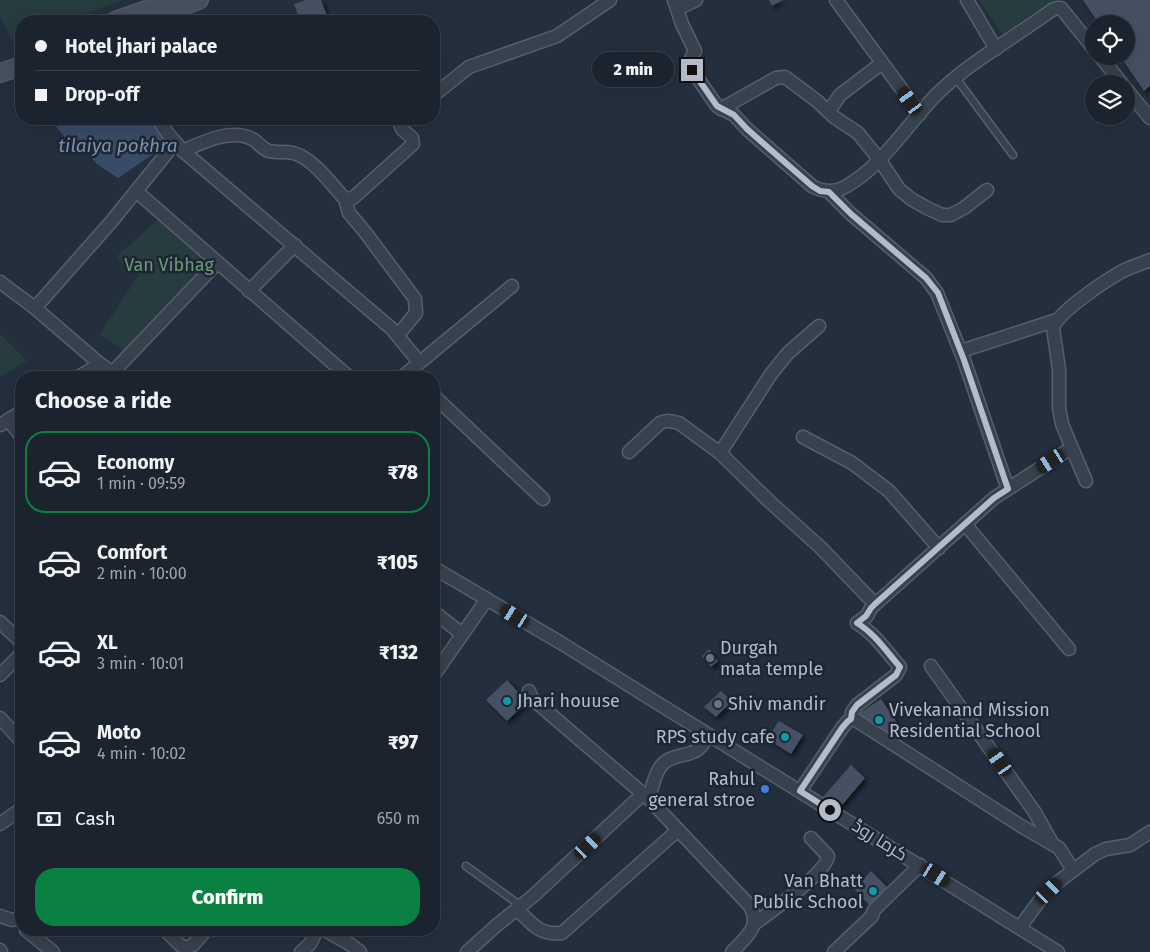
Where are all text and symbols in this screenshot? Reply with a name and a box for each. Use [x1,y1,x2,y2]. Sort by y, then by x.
map controls [1085,15,1135,125]
button: locate [1085,15,1135,65]
text: Hotel jhari palace [65,35,217,58]
callout: 2 min [592,52,674,88]
route end [681,59,703,81]
text: 2 min [613,60,653,79]
button: layers [1085,75,1135,125]
text: Drop-off [65,83,139,106]
car [895,84,924,118]
water label: tilaiya pokhra [58,134,178,157]
park label: Van Vibhag [124,254,214,276]
text: Choose a ride [35,387,171,414]
car [1034,447,1067,475]
icon: car [37,450,82,495]
text: Economy [97,451,174,474]
text: ₹78 [388,461,418,484]
text: 1 min · 09:59 [97,474,185,493]
icon: car [37,540,82,585]
text: Comfort [97,541,167,564]
text: ₹105 [377,551,418,574]
text: 2 min · 10:00 [97,564,187,583]
car [498,602,531,630]
icon: car [37,630,82,675]
text: XL [97,631,118,654]
place label: Durgah mata temple [720,637,823,680]
text: ₹132 [379,641,418,664]
marker: Durgah mata temple [704,652,716,664]
text: 3 min · 10:01 [97,654,184,673]
place label: Jhari houuse [517,690,620,712]
place label: Shiv mandir [728,693,826,715]
marker: Jhari houuse [501,695,513,707]
marker: Shiv mandir [712,698,724,710]
place label: Vivekanand Mission Residential School [889,699,1050,742]
marker: Vivekanand Mission Residential School [873,714,885,726]
icon: car [37,720,82,765]
text: Moto [97,721,141,744]
place label: RPS study cafe [656,726,775,748]
text: ₹97 [388,731,418,754]
marker: RPS study cafe [779,731,791,743]
text: 4 min · 10:02 [97,744,186,763]
car [985,745,1014,779]
place label: Rahul general stroe [648,768,755,811]
marker: Rahul general stroe [759,783,771,795]
route start [819,799,841,821]
icon: cash [35,805,63,833]
text: Cash [75,807,116,830]
text: 650 m [377,809,420,828]
street label: کرما روڈ [848,814,912,866]
car [571,830,604,862]
car [919,861,952,889]
button: Confirm [35,868,420,926]
place label: Van Bhatt Public School [753,870,863,913]
car [1033,875,1065,907]
marker: Van Bhatt Public School [867,885,879,897]

